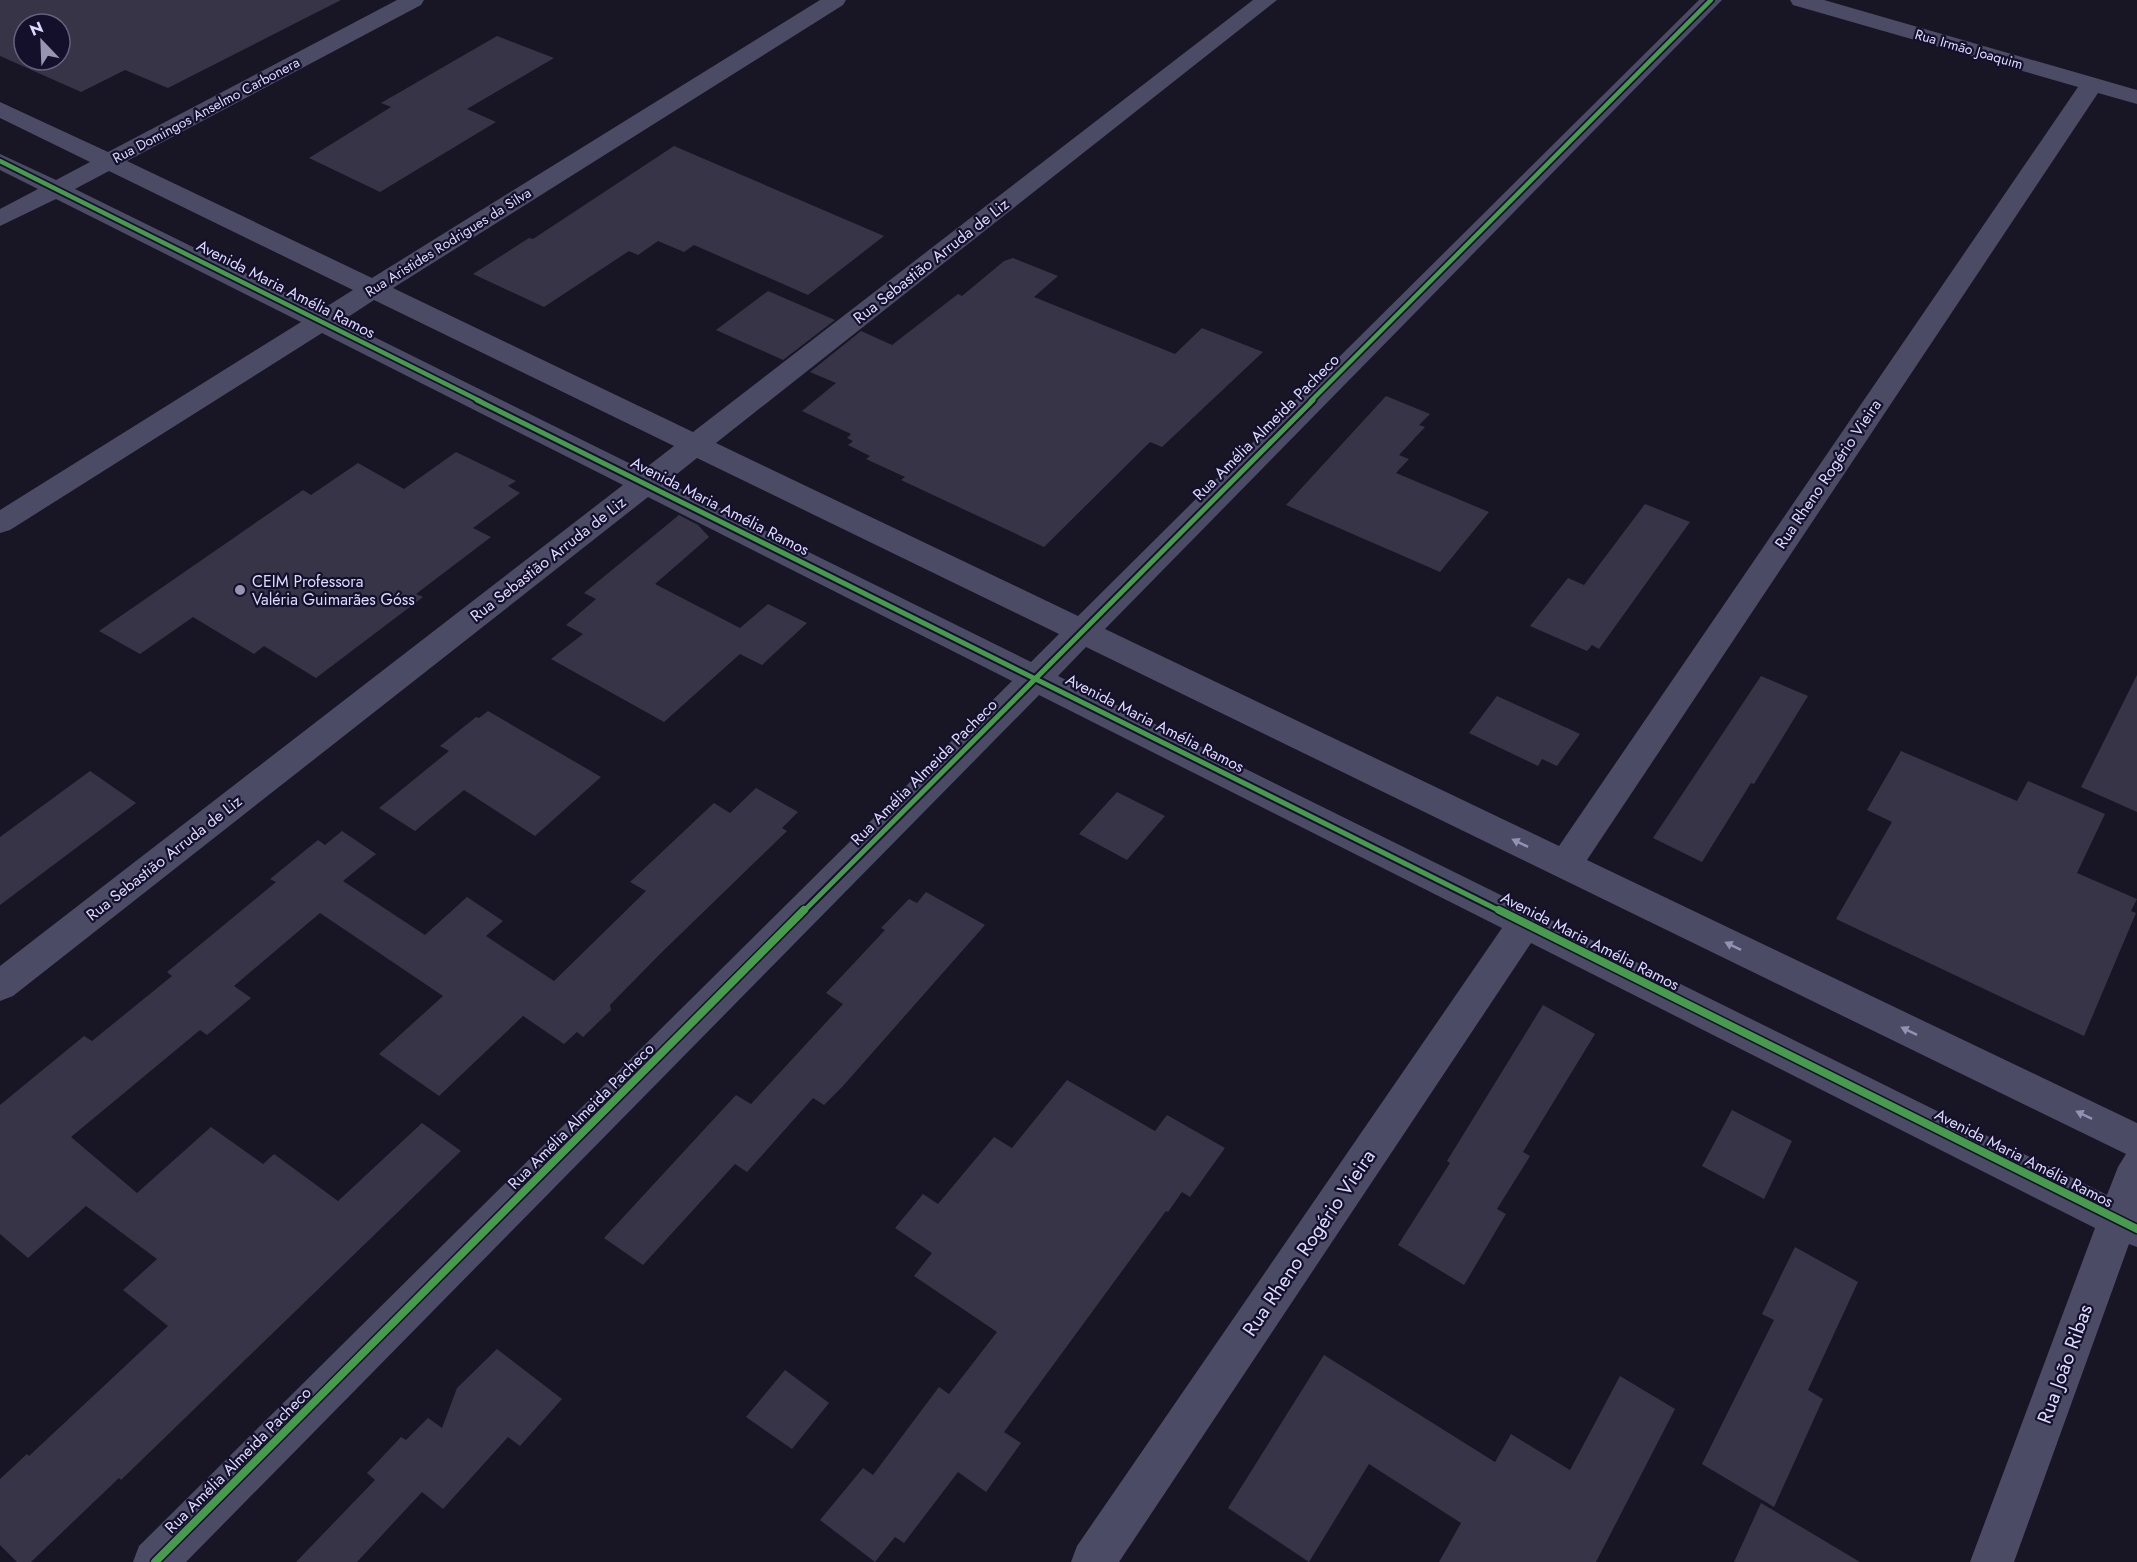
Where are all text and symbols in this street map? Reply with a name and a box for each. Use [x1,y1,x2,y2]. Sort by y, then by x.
north arrow [12,12,72,72]
text: N [26,16,47,42]
street label: Rua Irmão Joaquim [1913,24,2025,74]
street label: Rua Domingos Anselmo Carbonera [109,52,303,168]
street label: Rua Aristides Rodrigues da Silva [361,183,535,301]
street label: Rua Sebastião Arruda de Liz [848,192,1014,329]
street label: Avenida Maria Amélia Ramos [193,234,379,344]
street label: Rua Amélia Almeida Pacheco [1188,348,1345,505]
street label: Rua Rheno Rogério Vieira [1769,395,1887,553]
street label: Avenida Maria Amélia Ramos [627,451,813,561]
street label: Rua Sebastião Arruda de Liz [465,490,631,627]
place label: CEIM Professora Valéria Guimarães Góss [252,570,415,611]
marker: CEIM Professora Valéria Guimarães Góss [233,583,247,597]
street label: Avenida Maria Amélia Ramos [1062,668,1248,778]
street label: Rua Amélia Almeida Pacheco [846,693,1003,850]
street label: Rua Sebastião Arruda de Liz [81,789,247,926]
one-way arrow [1511,838,1528,847]
street label: Avenida Maria Amélia Ramos [1497,886,1683,996]
one-way arrow [1725,941,1742,950]
one-way arrow [1900,1026,1917,1035]
street label: Rua Amélia Almeida Pacheco [503,1037,660,1194]
street label: Avenida Maria Amélia Ramos [1931,1103,2117,1213]
one-way arrow [2076,1111,2093,1120]
street label: Rua Rheno Rogério Vieira [1235,1144,1383,1342]
street label: Rua João Ribas [2030,1300,2100,1428]
street label: Rua Amélia Almeida Pacheco [160,1381,317,1538]

